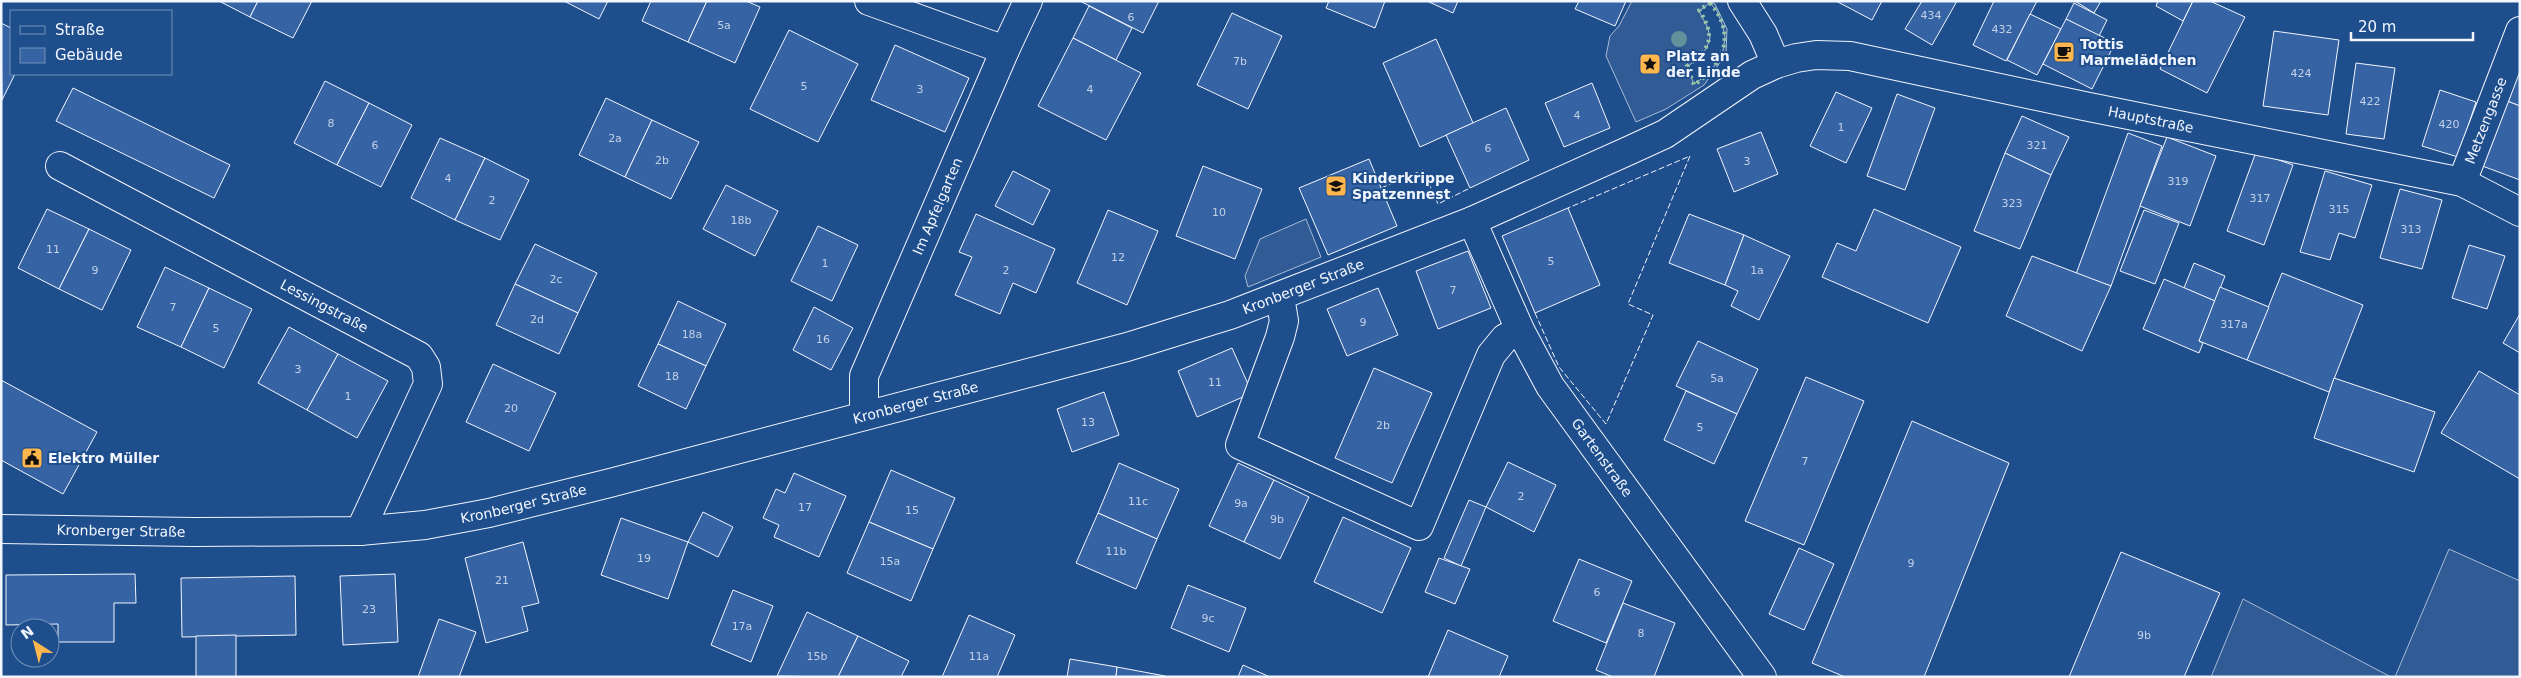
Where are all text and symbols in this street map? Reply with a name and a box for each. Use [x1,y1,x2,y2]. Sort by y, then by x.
house number: 434 [1921,9,1942,22]
legend [10,10,172,75]
scale bar [2351,10,2474,42]
house number: 6 [1128,11,1135,24]
text: 20 m [2358,18,2396,36]
house number: 5a [717,19,731,32]
text: Straße [55,21,104,39]
house number: 432 [1992,23,2013,36]
place label: Tottis Marmelädchen [2080,36,2196,68]
cafe icon: Tottis Marmelädchen [2052,40,2076,64]
text: Gebäude [55,46,123,64]
place label: Platz an der Linde [1666,48,1741,80]
place icon: Platz an der Linde [1638,52,1662,76]
house number: 7b [1233,55,1247,68]
house number: 424 [2291,67,2312,80]
street label: Metzengasse [2462,75,2510,166]
house number: 5 [801,80,808,93]
house number: 3 [917,83,924,96]
house number: 4 [1087,83,1094,96]
house number: 422 [2360,95,2381,108]
street label: Hauptstraße [2107,103,2195,136]
house number: 4 [1574,109,1581,122]
house number: 8 [328,117,335,130]
house number: 420 [2439,118,2460,131]
house number: 1 [1838,121,1845,134]
house number: 2a [608,132,622,145]
house number: 6 [372,139,379,152]
house number: 321 [2027,139,2048,152]
house number: 6 [1485,142,1492,155]
house number: 2b [655,154,669,167]
street label: Im Apfelgarten [909,155,966,257]
house number: 3 [1744,155,1751,168]
place label: Kinderkrippe Spatzennest [1352,170,1455,202]
house number: 4 [445,172,452,185]
school or university icon: Kinderkrippe Spatzennest [1324,174,1348,198]
house number: 319 [2168,175,2189,188]
house number: 317 [2250,192,2271,205]
house number: 2 [489,194,496,207]
house number: 323 [2002,197,2023,210]
house number: 315 [2329,203,2350,216]
house number: 10 [1212,206,1226,219]
house number: 18b [731,214,752,227]
house number: 313 [2401,223,2422,236]
house number: 11 [46,243,60,256]
house number: 12 [1111,251,1125,264]
house number: 5 [1548,255,1555,268]
street label: Kronberger Straße [1240,256,1366,317]
house number: 1 [822,257,829,270]
house number: 9 [92,264,99,277]
house number: 2 [1003,264,1010,277]
house number: 1a [1750,264,1764,277]
house number: 2c [549,273,563,286]
street label: Lessingstraße [278,276,371,336]
house number: 7 [1450,284,1457,297]
house number: 7 [170,301,177,314]
house number: 2d [530,313,544,326]
house number: 9 [1360,316,1367,329]
house number: 317a [2220,318,2248,331]
house number: 5 [213,322,220,335]
house number: 18a [682,328,702,341]
house number: 16 [816,333,830,346]
house number: 3 [295,363,302,376]
house number: 18 [665,370,679,383]
house number: 5a [1710,372,1724,385]
house number: 11 [1208,376,1222,389]
street label: Kronberger Straße [851,378,980,427]
house number: 1 [345,390,352,403]
house number: 20 [504,402,518,415]
street label: Gartenstraße [1568,415,1636,500]
house number: 13 [1081,416,1095,429]
house number: 2b [1376,419,1390,432]
house number: 5 [1697,421,1704,434]
public building icon: Elektro Müller [20,446,44,470]
place label: Elektro Müller [48,450,159,466]
house number: 7 [1802,455,1809,468]
street label: Kronberger Straße [459,481,588,526]
house number: 2 [1518,490,1525,503]
house number: 11c [1128,495,1148,508]
house number: 9a [1234,497,1248,510]
house number: 17 [798,501,812,514]
house number: 15 [905,504,919,517]
house number: 9b [1270,513,1284,526]
street label: Kronberger Straße [56,522,186,540]
house number: 11b [1106,545,1127,558]
house number: 19 [637,552,651,565]
house number: 15a [880,555,900,568]
house number: 9 [1908,557,1915,570]
house number: 21 [495,574,509,587]
house number: 6 [1594,586,1601,599]
house number: 23 [362,603,376,616]
house number: 9c [1201,612,1215,625]
north arrow [10,618,60,668]
house number: 17a [732,620,752,633]
text: N [18,623,37,642]
house number: 8 [1638,627,1645,640]
house number: 9b [2137,629,2151,642]
house number: 15b [807,650,828,663]
house number: 11a [969,650,989,663]

